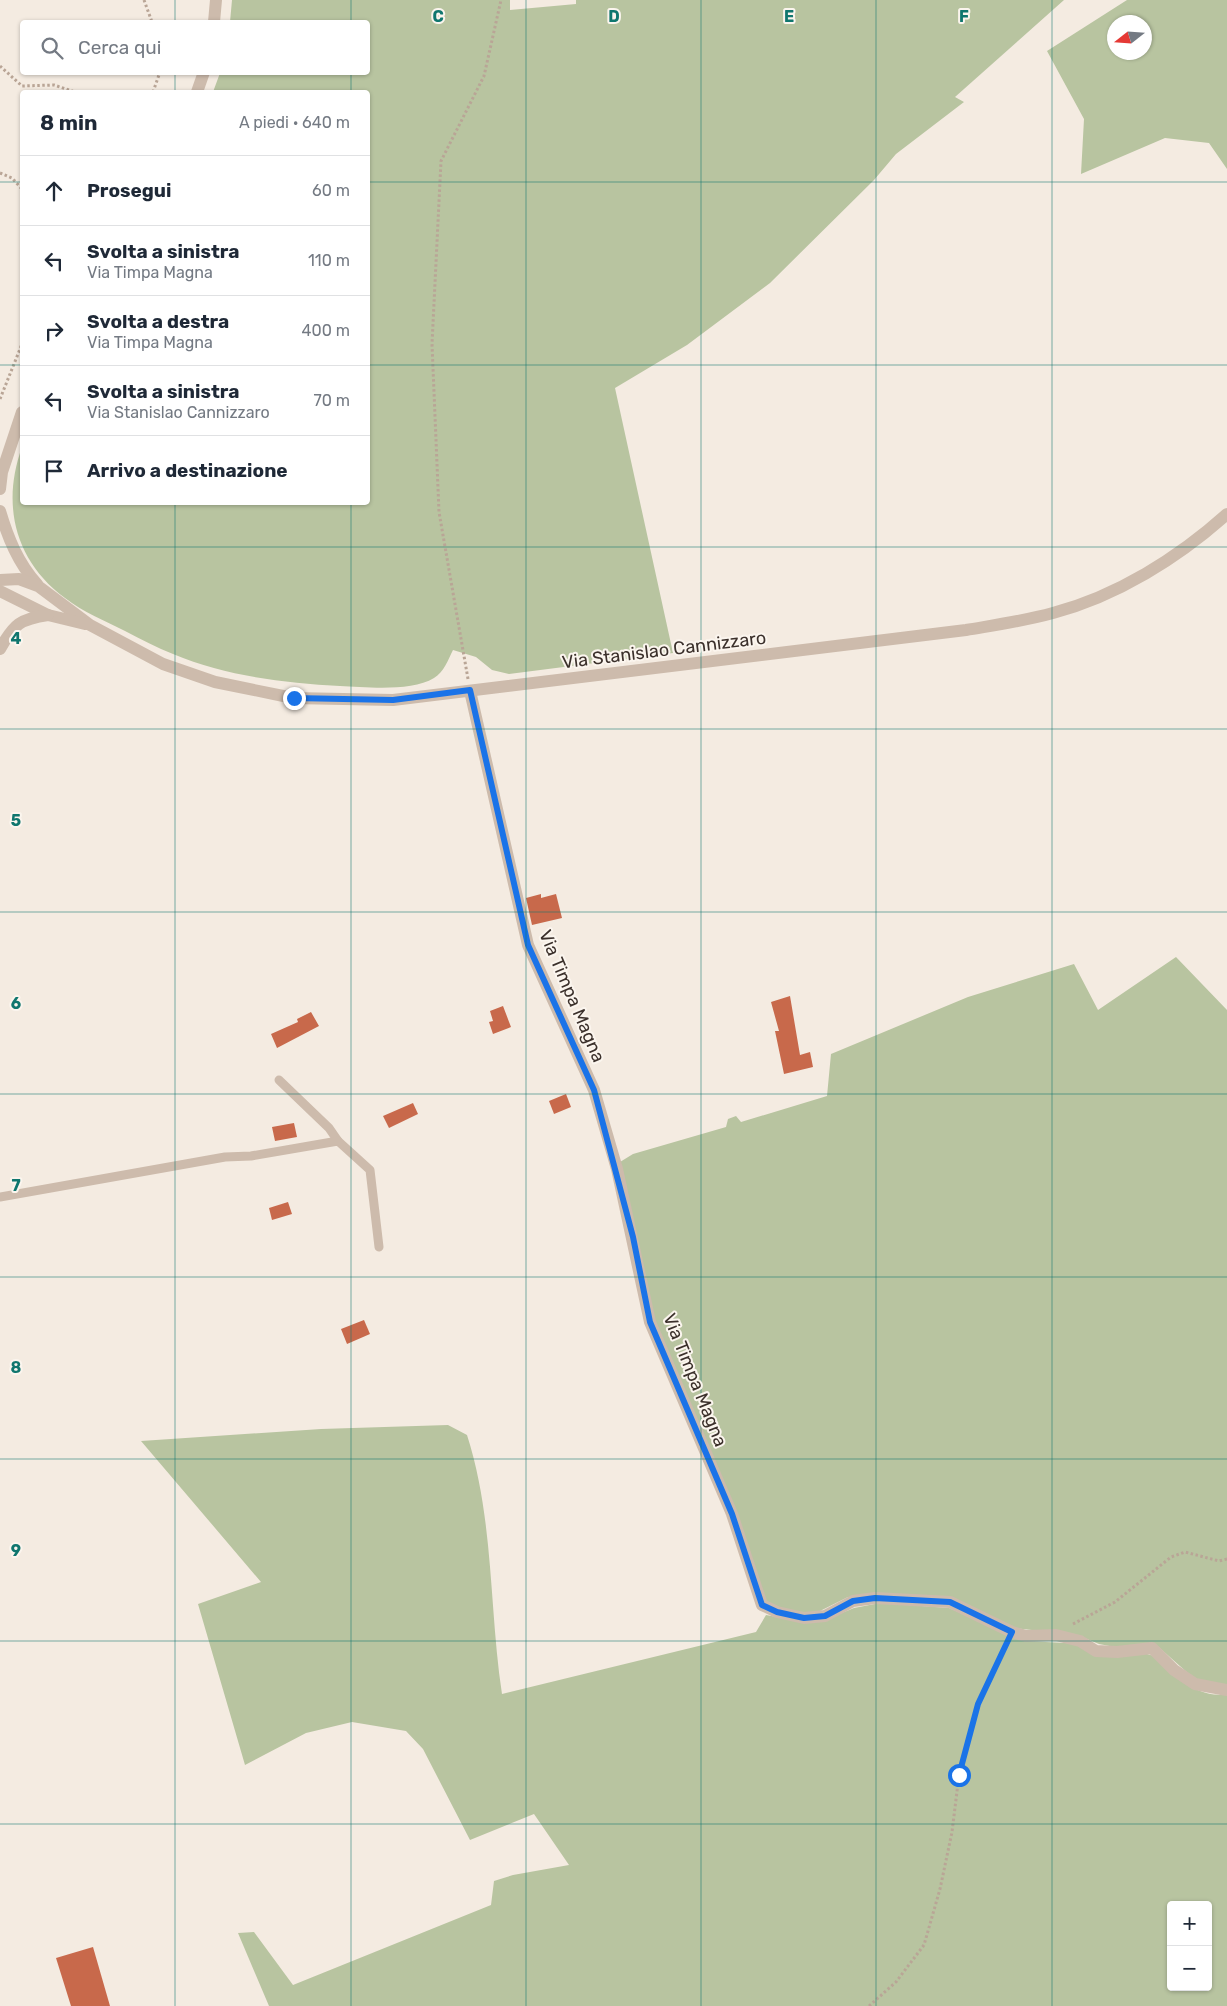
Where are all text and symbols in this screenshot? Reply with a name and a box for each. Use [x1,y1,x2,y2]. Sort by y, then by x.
text: C [432,7,444,26]
text: D [608,7,620,26]
text: E [784,7,794,26]
text: F [959,7,969,26]
north arrow [1107,15,1152,60]
search box [20,20,370,75]
icon: search [38,34,66,62]
text: Cerca qui [78,36,161,59]
text: 8 min [40,110,97,135]
text: A piedi · 640 m [239,113,350,132]
icon: ahead [40,177,68,205]
text: Prosegui [87,179,171,202]
text: 60 m [312,181,350,200]
text: Svolta a sinistra [87,240,240,263]
icon: left [40,247,68,275]
text: 110 m [308,251,350,270]
text: Via Timpa Magna [87,263,213,282]
text: Svolta a destra [87,310,229,333]
icon: right [40,317,68,345]
text: 400 m [302,321,350,340]
text: Via Timpa Magna [87,333,213,352]
text: Svolta a sinistra [87,380,240,403]
icon: left [40,387,68,415]
text: 70 m [313,391,350,410]
text: Via Stanislao Cannizzaro [87,403,270,422]
icon: arrive [40,457,68,485]
text: Arrivo a destinazione [87,459,288,482]
street label: Via Stanislao Cannizzaro [561,627,767,673]
text: 4 [11,629,22,648]
route end [283,687,306,710]
text: 5 [11,811,21,830]
street label: Via Timpa Magna [534,927,610,1065]
text: 6 [11,994,21,1013]
text: 7 [11,1176,21,1195]
street label: Via Timpa Magna [658,1310,732,1450]
text: 8 [11,1358,22,1377]
text: 9 [11,1541,21,1560]
route start [948,1764,971,1787]
map controls [1167,1901,1212,1991]
button: + [1167,1901,1212,1946]
button: − [1167,1946,1212,1991]

